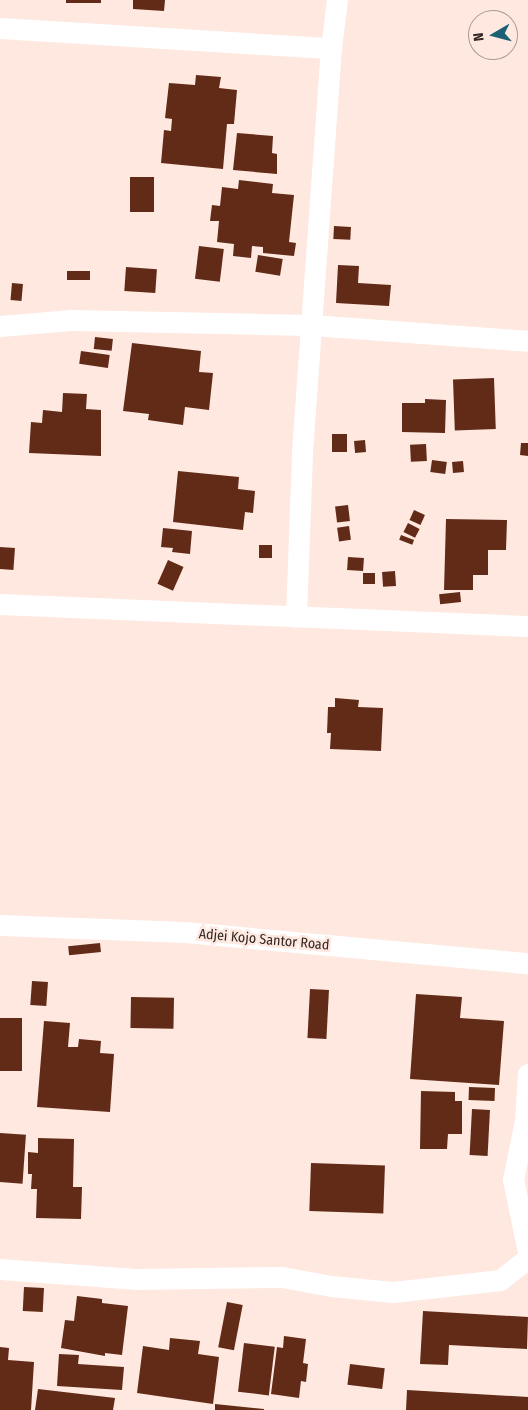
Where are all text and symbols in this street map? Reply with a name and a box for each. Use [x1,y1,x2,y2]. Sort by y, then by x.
north arrow [468,10,518,60]
text: N [470,32,488,42]
street label: Adjei Kojo Santor Road [198,926,330,954]

